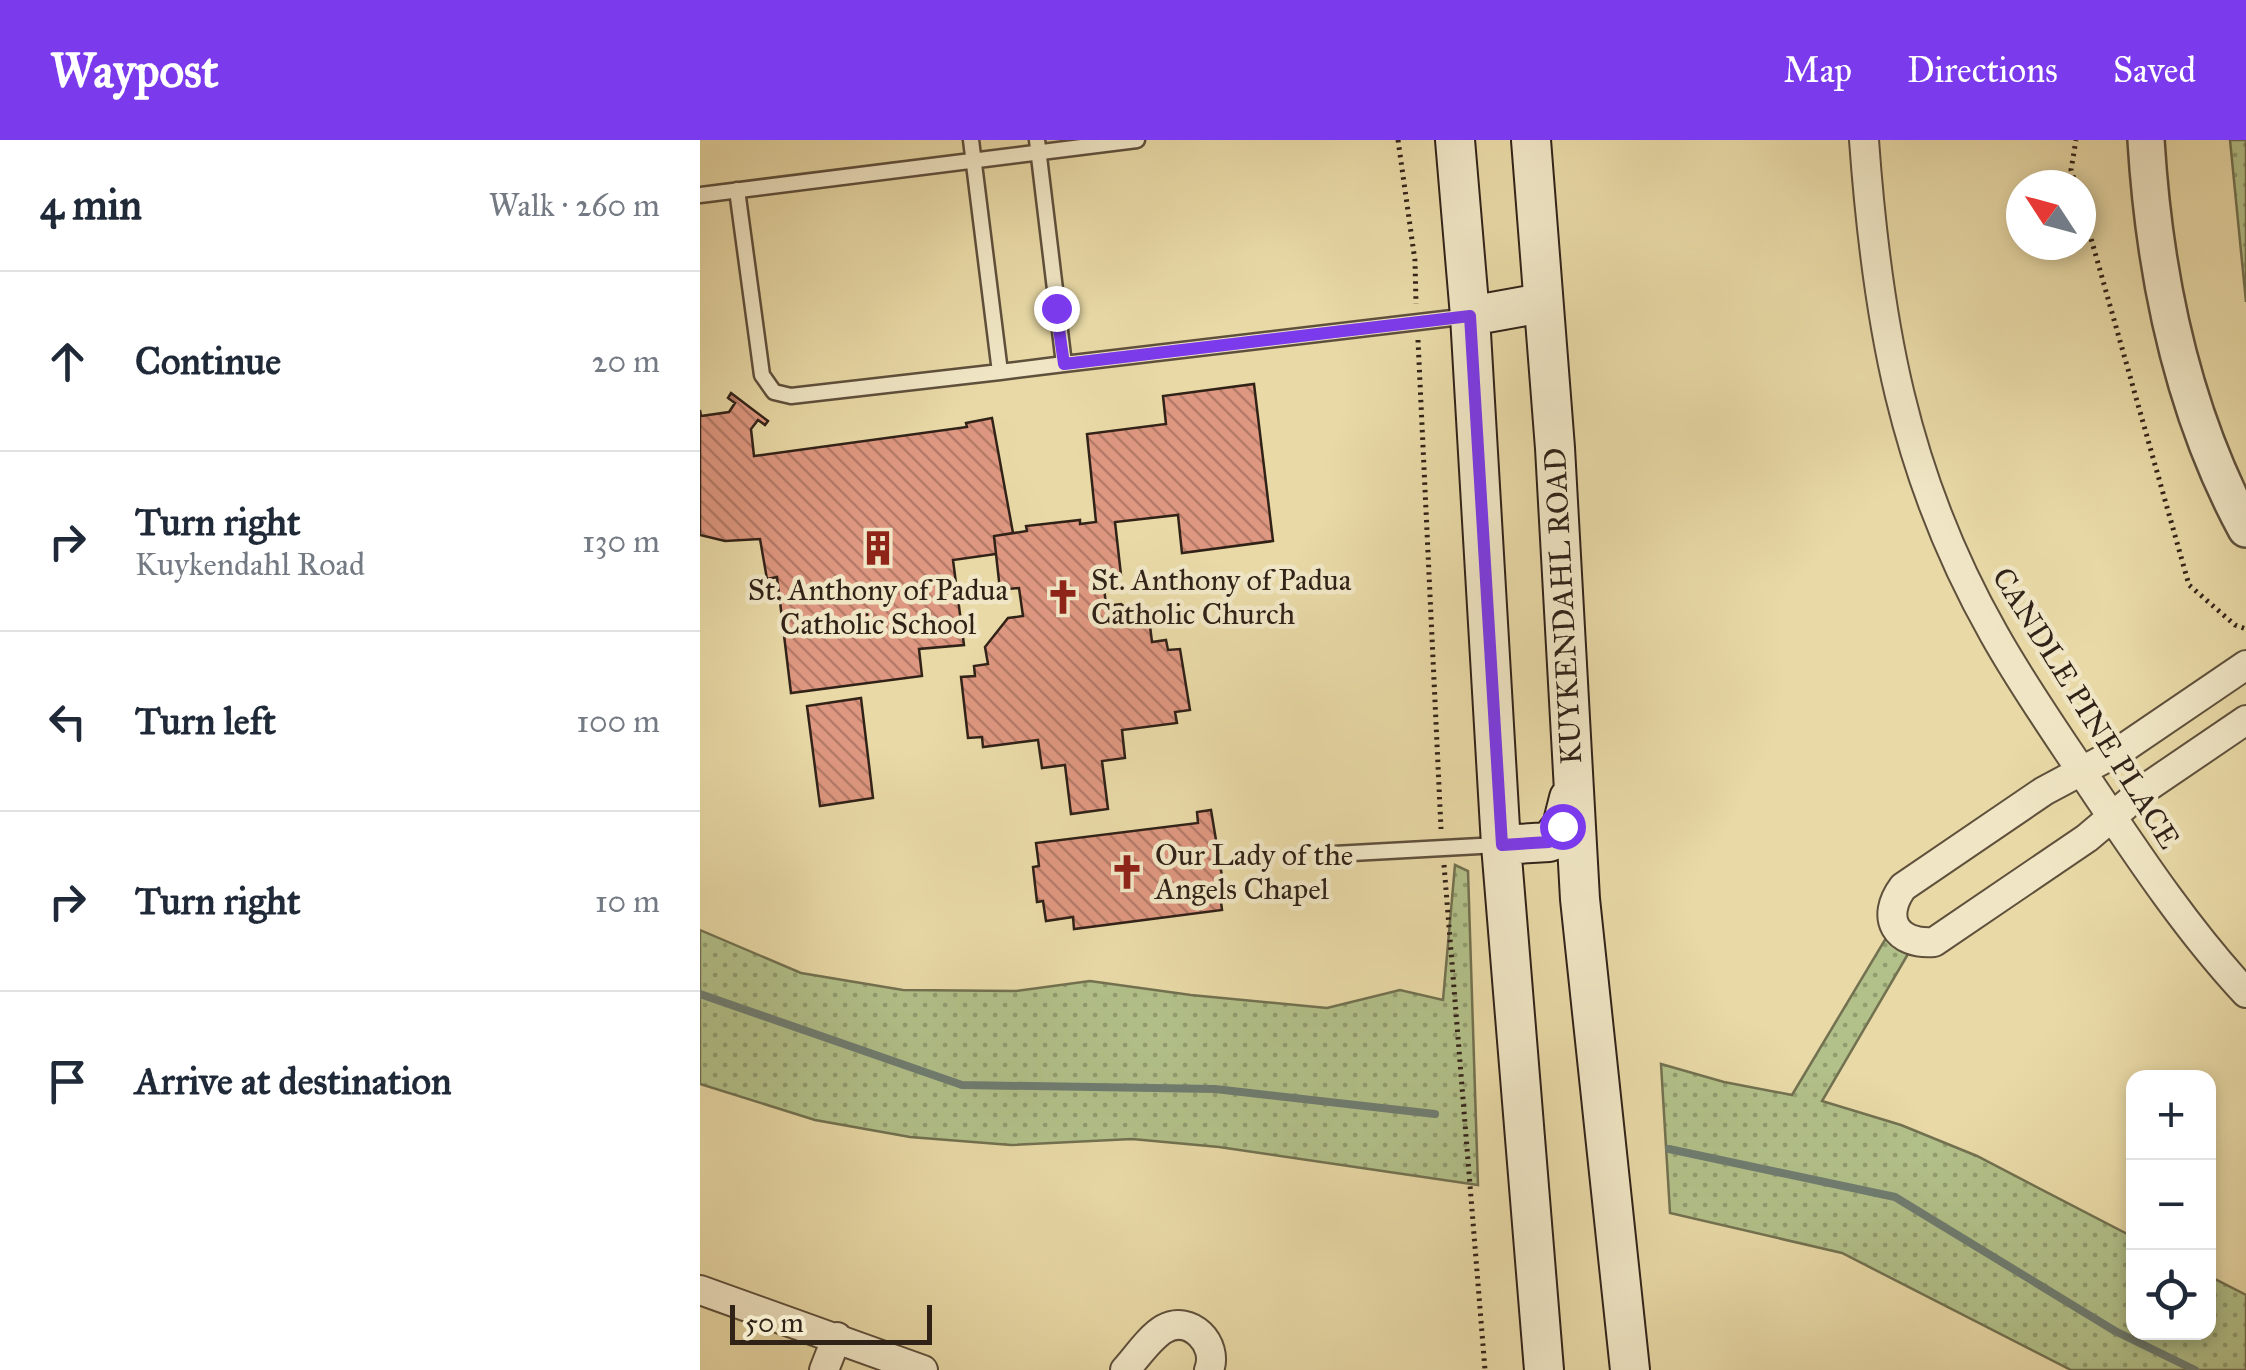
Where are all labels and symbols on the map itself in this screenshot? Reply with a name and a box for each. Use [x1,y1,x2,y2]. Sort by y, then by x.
north arrow [2006,170,2096,260]
route end [1034,286,1080,332]
street label: KUYKENDAHL ROAD [1537,447,1589,765]
building icon: St. Anthony of Padua Catholic School [859,529,897,567]
street label: CANDLE PINE PLACE [1985,561,2187,855]
place label: St. Anthony of Padua Catholic Church [1091,562,1352,632]
place label: St. Anthony of Padua Catholic School [748,572,1009,642]
church icon: St. Anthony of Padua Catholic Church [1044,578,1082,616]
route start [1540,804,1586,850]
place label: Our Lady of the Angels Chapel [1153,837,1353,907]
church icon: Our Lady of the Angels Chapel [1108,853,1146,891]
scale bar [730,1300,932,1344]

